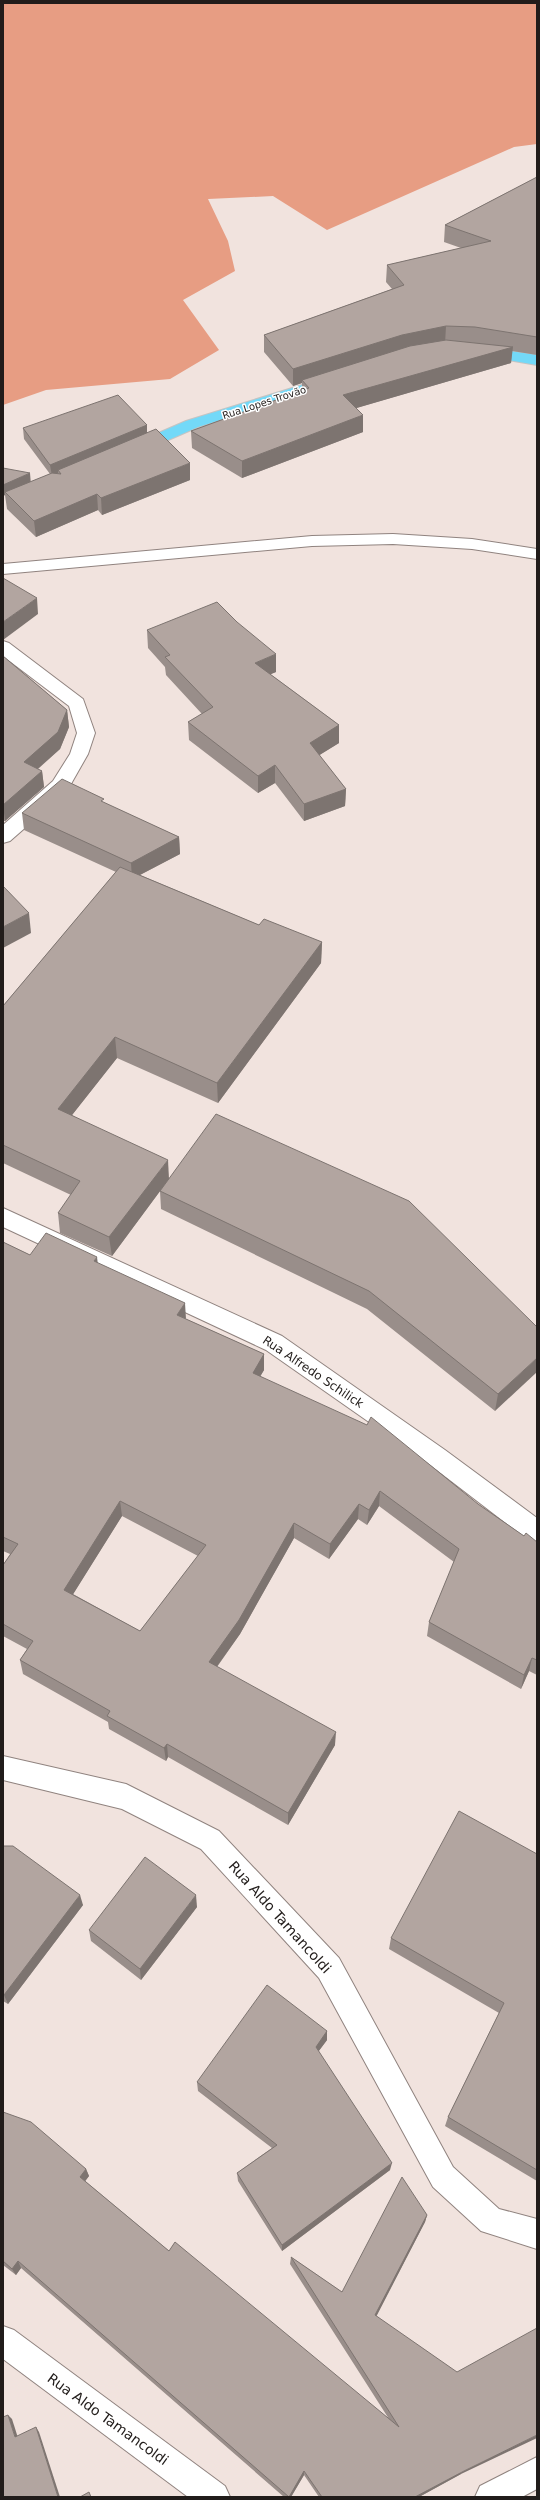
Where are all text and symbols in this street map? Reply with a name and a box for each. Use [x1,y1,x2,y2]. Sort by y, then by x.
street label: Rua Lopes Trovão [221,384,307,421]
street label: Rua Alfredo Schilick [260,1333,366,1411]
street label: Rua Aldo Tamancoldi [225,1858,335,1976]
street label: Rua Aldo Tamancoldi [45,2370,171,2468]

